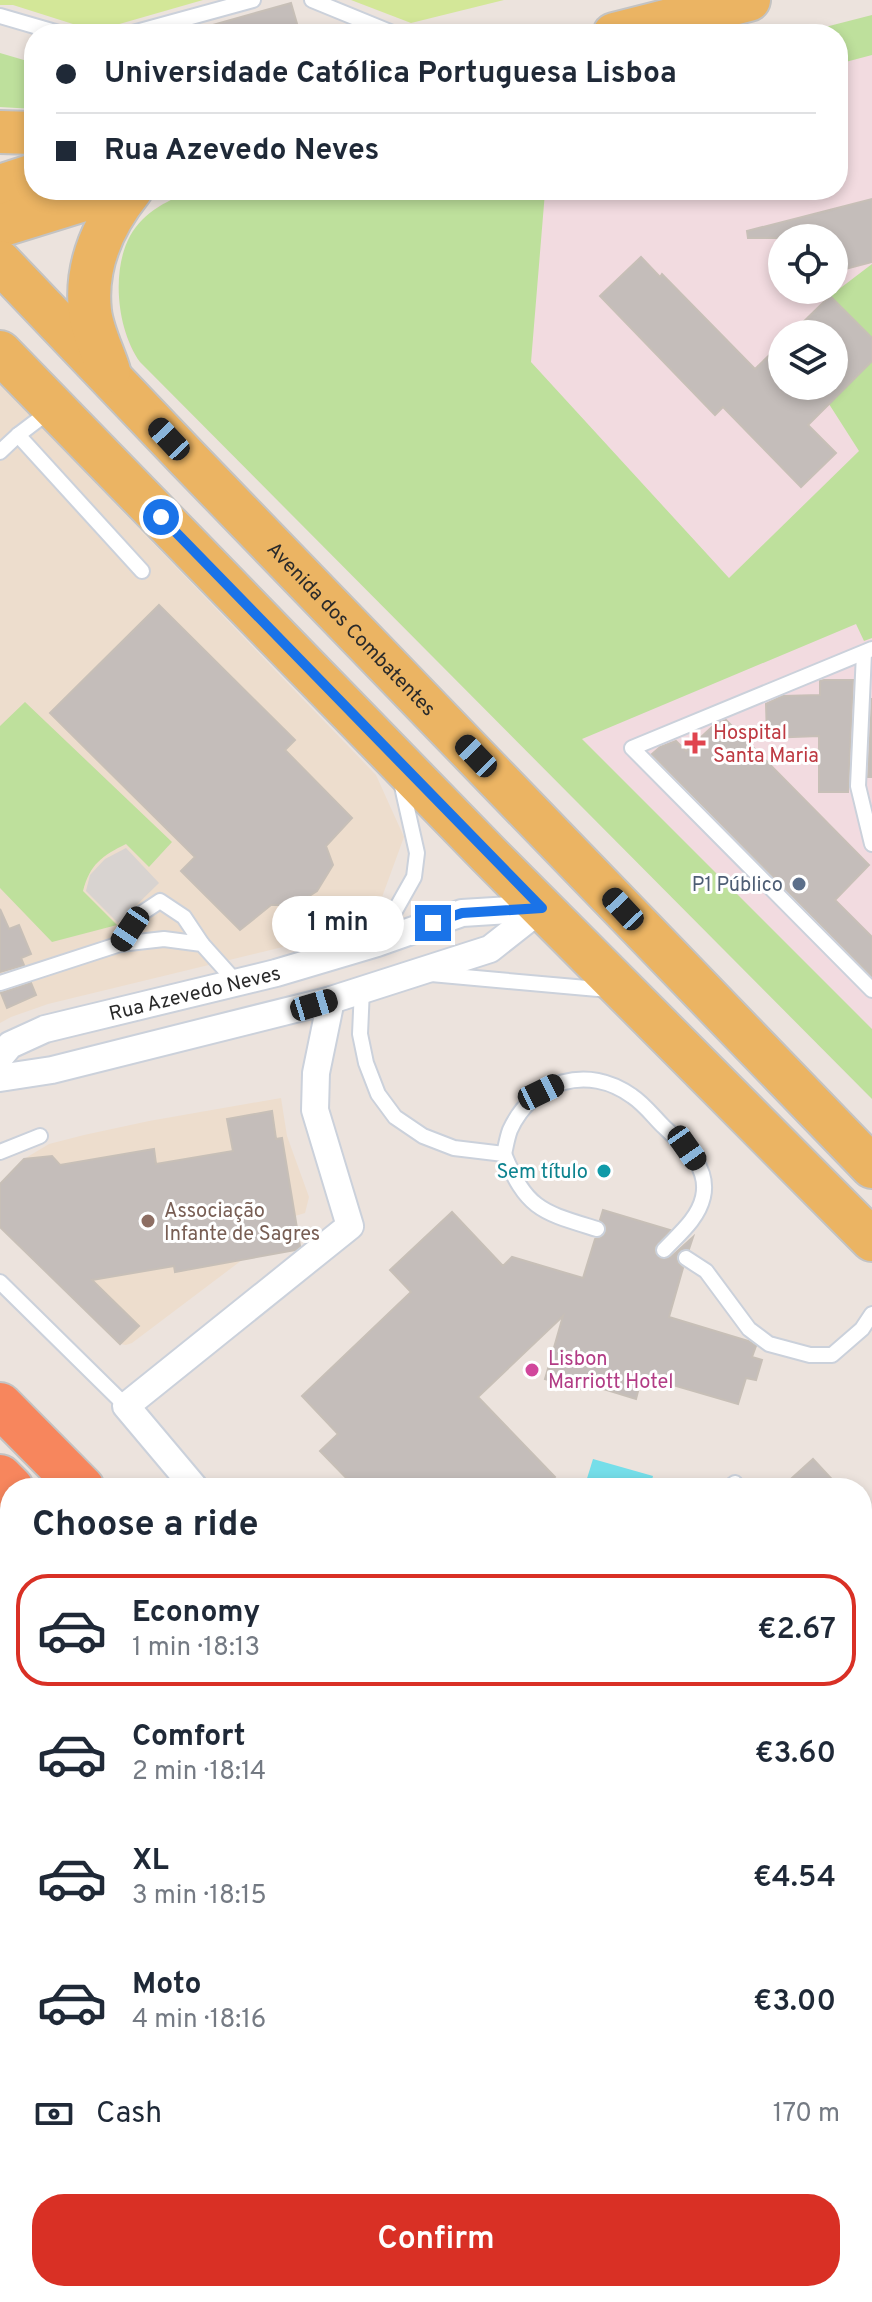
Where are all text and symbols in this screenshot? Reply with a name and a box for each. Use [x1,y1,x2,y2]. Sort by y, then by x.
text: Universidade Católica Portuguesa Lisboa [104,56,677,93]
text: Rua Azevedo Neves [104,133,379,170]
map controls [768,224,848,400]
button: locate [768,224,848,304]
button: layers [768,320,848,400]
car [144,413,194,465]
route start [143,499,179,535]
street label: Avenida dos Combatentes [260,537,440,722]
place label: Hospital Santa Maria [713,721,819,770]
car [451,730,501,782]
marker: Hospital Santa Maria [684,732,706,754]
place label: P1 Público [692,873,783,899]
marker: P1 Público [790,875,808,893]
car [598,883,648,935]
callout: 1 min [273,895,405,951]
car [107,902,153,956]
route end [415,905,451,941]
text: 1 min [307,907,369,940]
street label: Rua Azevedo Neves [107,961,284,1028]
car [288,987,340,1023]
car [514,1071,568,1113]
car [663,1121,711,1175]
place label: Sem título [496,1160,588,1186]
marker: Sem título [595,1162,613,1180]
place label: Associação Infante de Sagres [164,1199,320,1248]
marker: Associação Infante de Sagres [139,1212,157,1230]
place label: Lisbon Marriott Hotel [548,1347,674,1396]
marker: Lisbon Marriott Hotel [523,1361,541,1379]
text: Choose a ride [32,1503,258,1549]
icon: car [36,1594,108,1666]
text: Economy [132,1595,260,1632]
text: €2.67 [758,1612,836,1649]
text: 1 min · 18:13 [132,1632,260,1665]
icon: car [36,1718,108,1790]
text: Comfort [132,1719,245,1756]
text: €3.60 [755,1736,836,1773]
text: 2 min · 18:14 [132,1756,266,1789]
icon: car [36,1842,108,1914]
text: XL [132,1843,169,1880]
text: €4.54 [753,1860,836,1897]
text: 3 min · 18:15 [132,1880,267,1913]
icon: car [36,1966,108,2038]
text: Moto [132,1967,202,2004]
text: €3.00 [753,1984,836,2021]
text: 4 min · 18:16 [132,2004,266,2037]
icon: cash [32,2092,76,2136]
text: Cash [96,2096,162,2133]
text: 170 m [773,2098,840,2131]
button: Confirm [32,2194,840,2286]

